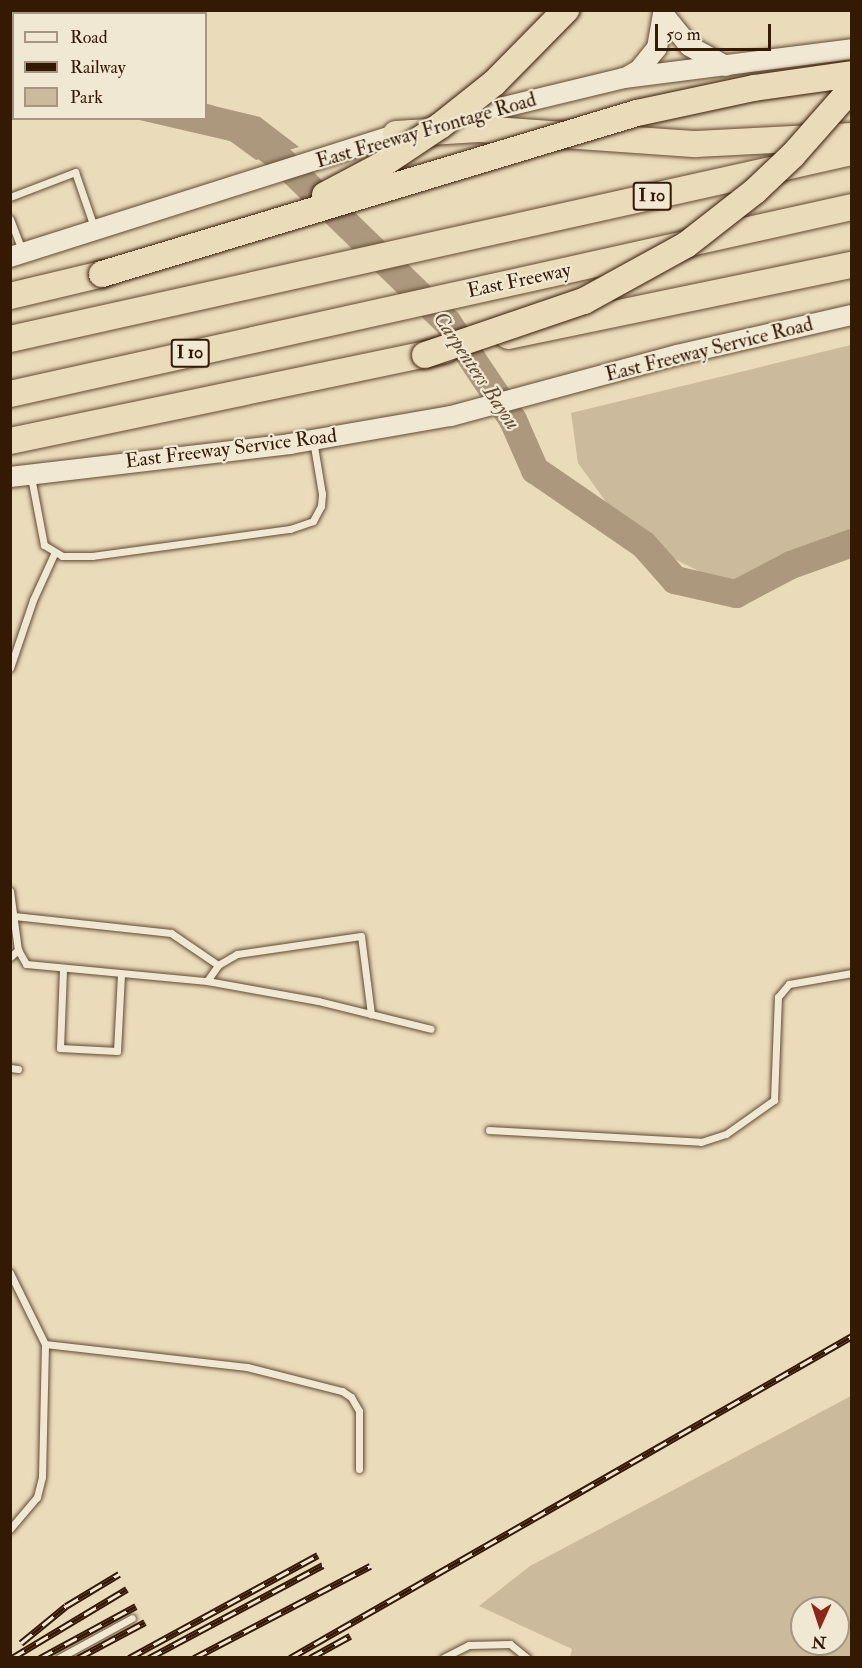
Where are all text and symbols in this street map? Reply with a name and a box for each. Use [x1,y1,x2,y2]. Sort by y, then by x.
legend [12,12,207,120]
scale bar [658,12,774,50]
text: 50 m [666,23,701,46]
text: Road [70,26,108,49]
text: Railway [70,56,126,79]
text: Park [70,86,103,109]
street label: East Freeway Frontage Road [313,87,539,173]
road number: I 10 [632,181,672,211]
street label: East Freeway [465,257,573,303]
water label: Carpenters Bayou [427,307,525,435]
street label: East Freeway Service Road [603,312,815,386]
road number: I 10 [170,338,210,368]
street label: East Freeway Service Road [124,423,338,473]
north arrow [790,1596,850,1656]
text: N [811,1632,827,1652]

